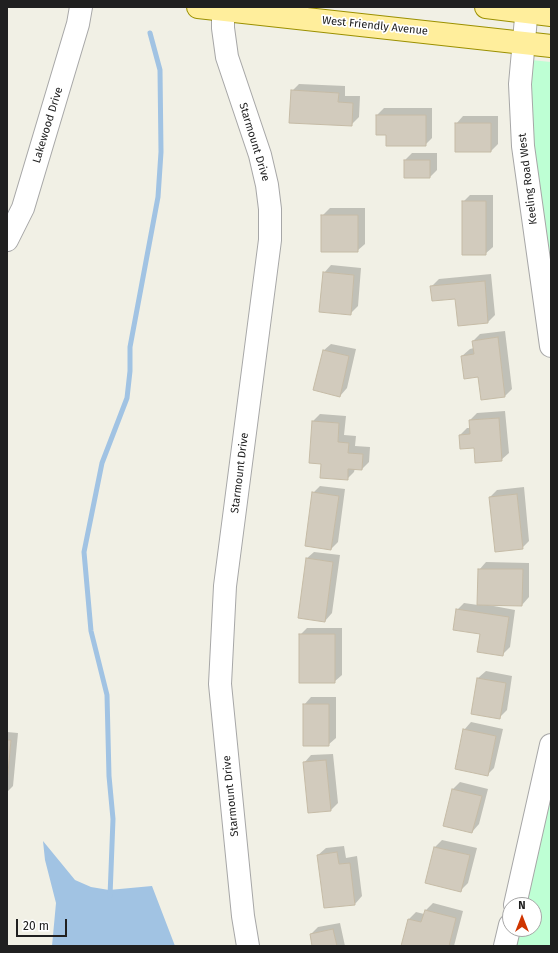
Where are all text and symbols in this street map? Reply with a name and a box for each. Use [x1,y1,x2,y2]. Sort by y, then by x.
street label: West Friendly Avenue [321,14,429,38]
street label: Lakewood Drive [30,85,66,165]
street label: Starmount Drive [236,101,272,183]
street label: Keeling Road West [516,132,540,226]
street label: Starmount Drive [228,432,252,514]
street label: Starmount Drive [220,755,242,837]
north arrow [502,897,542,937]
text: N [518,899,526,912]
scale bar [18,911,69,937]
text: 20 m [23,919,49,933]

